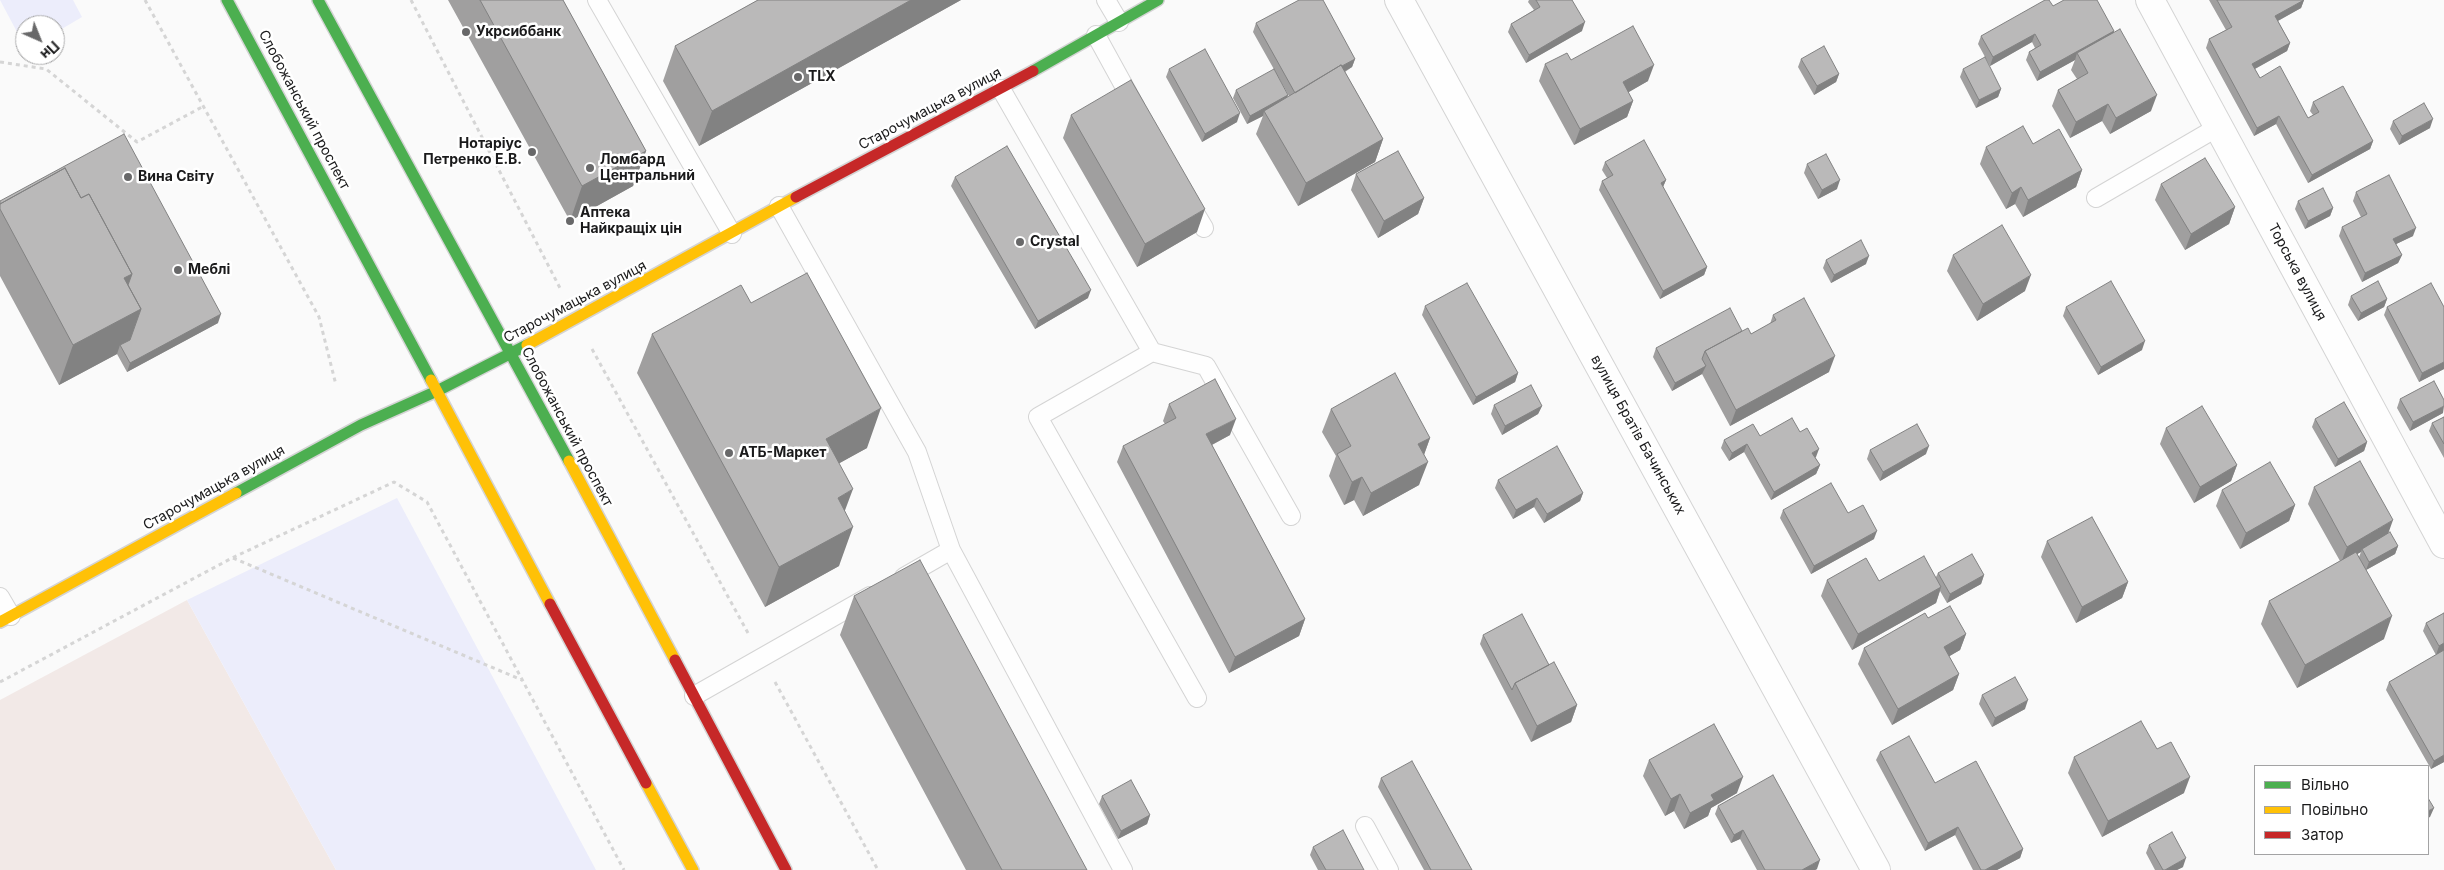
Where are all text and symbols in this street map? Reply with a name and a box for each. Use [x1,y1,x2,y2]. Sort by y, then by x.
north arrow [15,15,65,65]
place label: Укрсиббанк [476,24,561,40]
marker: Укрсиббанк [460,26,472,38]
street label: Слобожанський проспект [255,27,353,193]
text: Пн [37,38,63,63]
street label: Старочумацька вулиця [856,64,1004,154]
place label: TLX [808,69,836,85]
marker: TLX [792,71,804,83]
place label: Нотаріус Петренко Е.В. [423,136,522,168]
marker: Нотаріус Петренко Е.В. [526,146,538,158]
place label: Ломбард Центральний [600,152,695,184]
marker: Ломбард Центральний [584,162,596,174]
place label: Вина Світу [138,169,214,185]
marker: Вина Світу [122,171,134,183]
place label: Аптека Найкращiх цiн [580,205,682,238]
marker: Аптека Найкращiх цiн [564,215,576,227]
street label: Торська вулиця [2264,221,2330,323]
place label: Crystal [1030,234,1080,250]
marker: Crystal [1014,236,1026,248]
street label: Старочумацька вулиця [501,257,649,347]
place label: Меблі [188,262,230,278]
marker: Меблі [172,264,184,276]
street label: Слобожанський проспект [518,344,616,510]
street label: вулиця Братів Бачинських [1587,352,1689,518]
street label: Старочумацька вулиця [140,442,288,534]
place label: АТБ-Маркет [739,445,826,461]
marker: АТБ-Маркет [723,447,735,459]
legend [2254,765,2429,855]
text: Вільно [2301,775,2349,794]
text: Повільно [2301,800,2368,819]
text: Затор [2301,825,2344,844]

